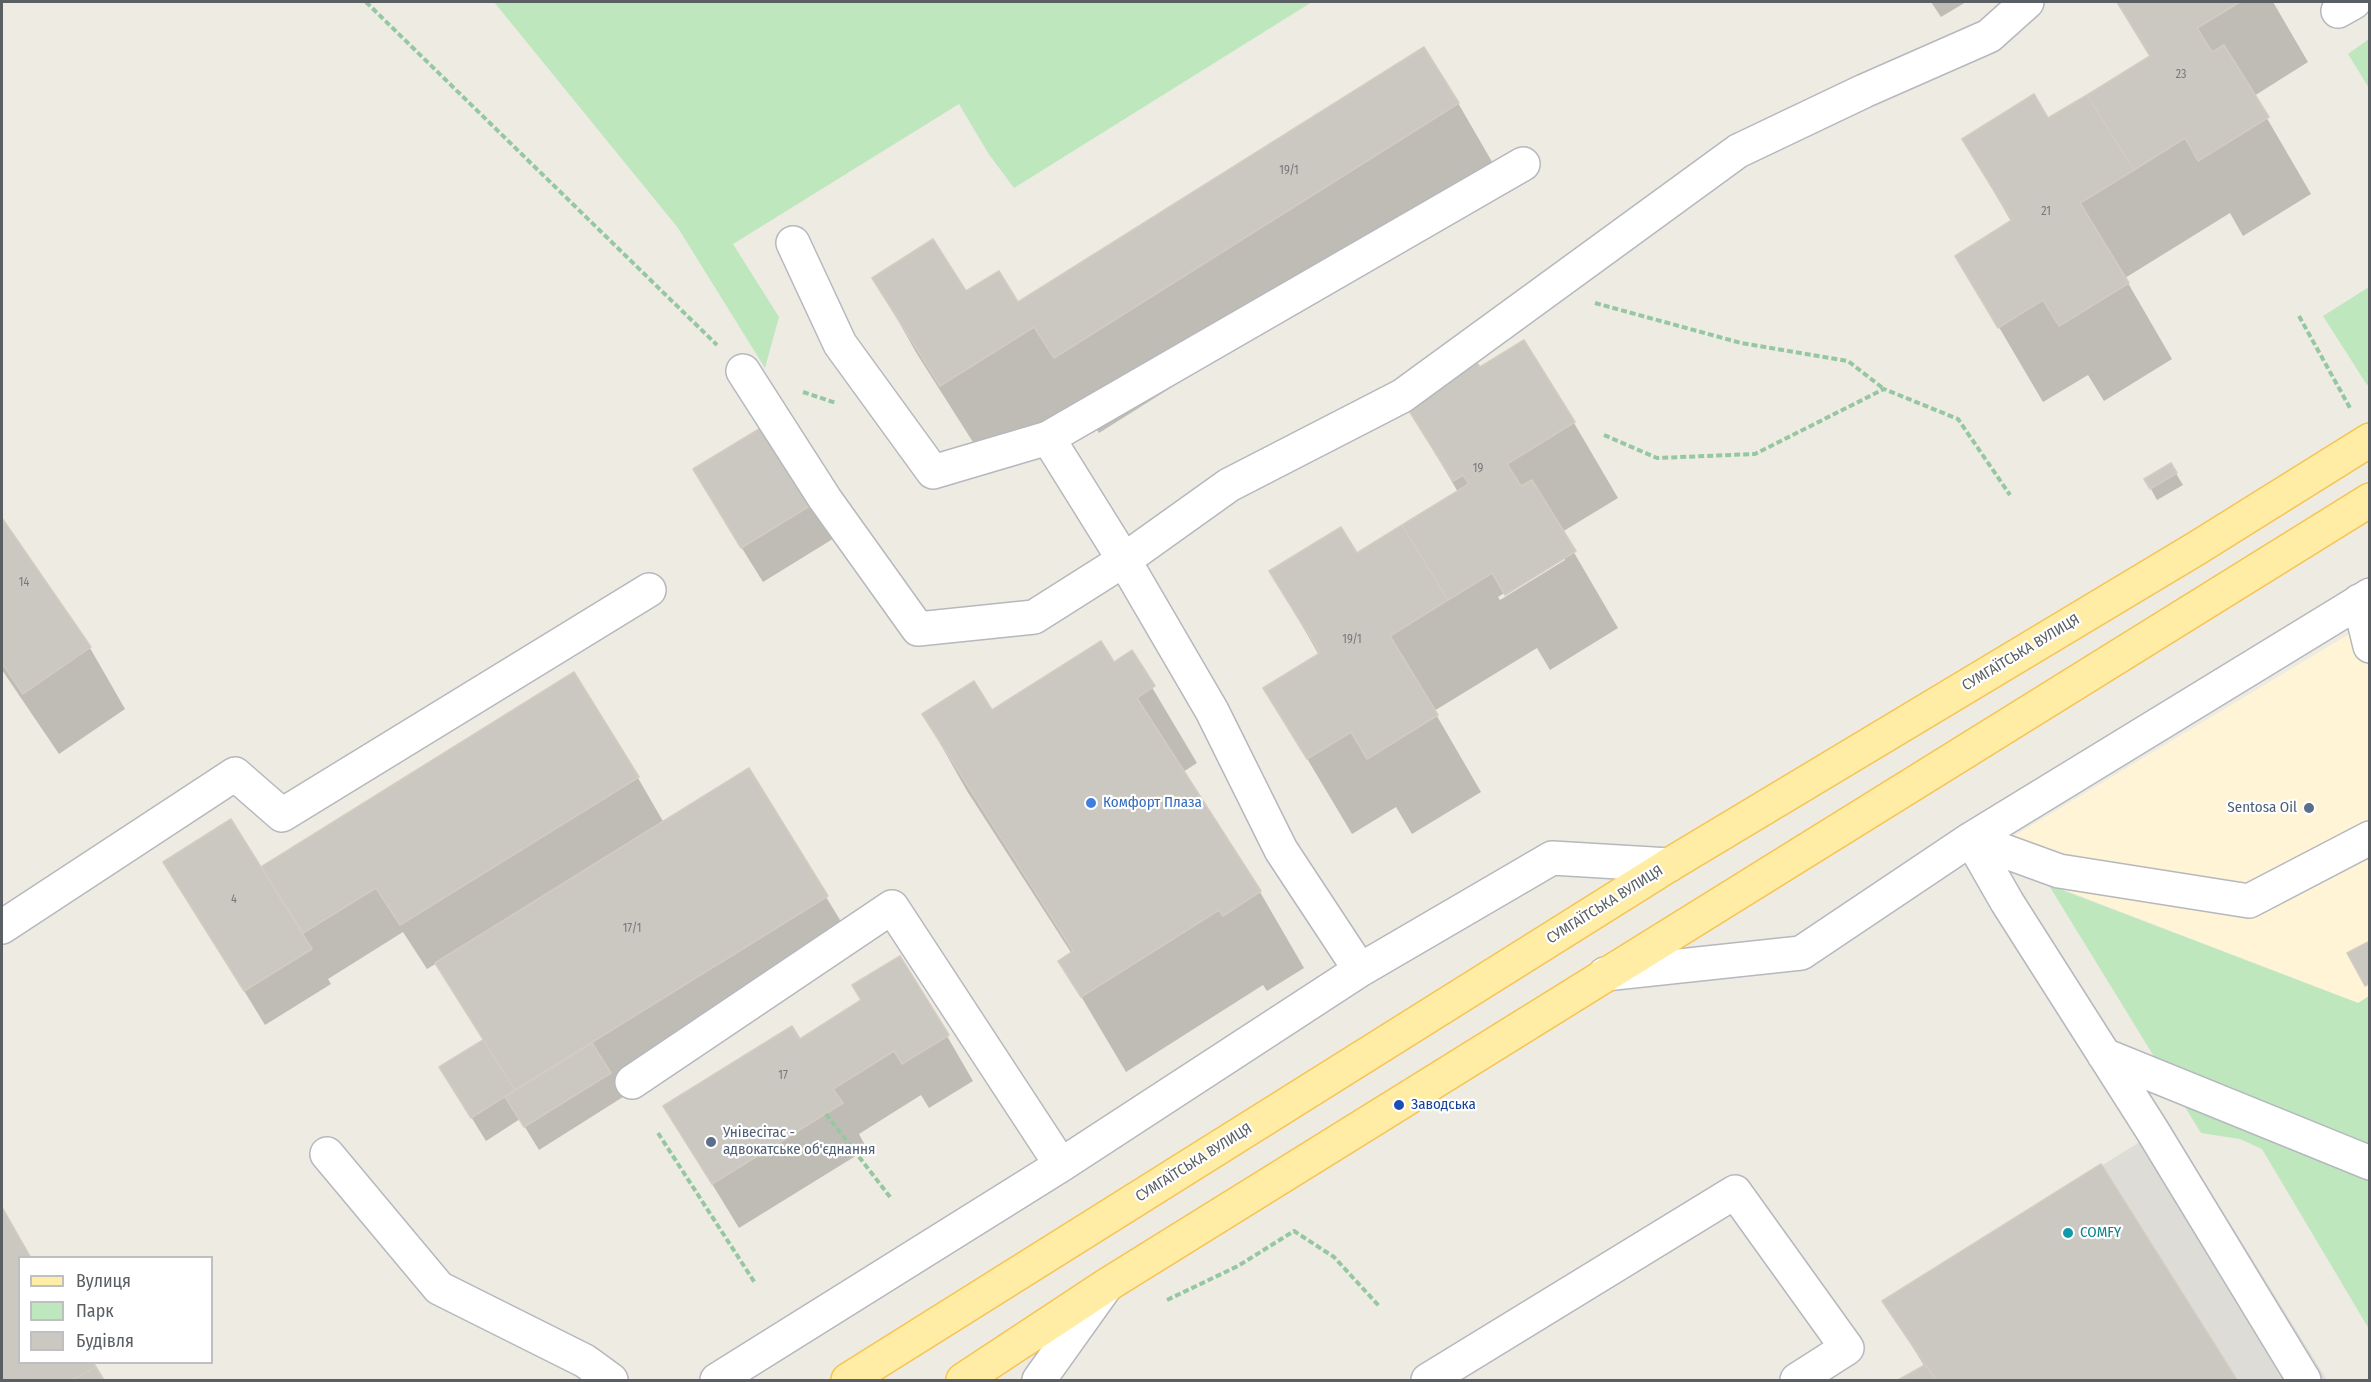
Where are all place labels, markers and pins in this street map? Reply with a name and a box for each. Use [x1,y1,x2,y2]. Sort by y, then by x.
place label: Комфорт Плаза [1103,794,1202,812]
marker: Комфорт Плаза [1084,796,1098,810]
place label: Sentosa Oil [2227,799,2297,817]
marker: Sentosa Oil [2302,801,2316,815]
place label: Заводська [1411,1096,1476,1114]
marker: Заводська [1392,1098,1406,1112]
place label: Унівесітас - адвокатське об'єднання [723,1124,875,1159]
marker: Унівесітас - адвокатське об'єднання [704,1135,718,1149]
place label: COMFY [2080,1224,2121,1242]
marker: COMFY [2061,1226,2075,1240]

